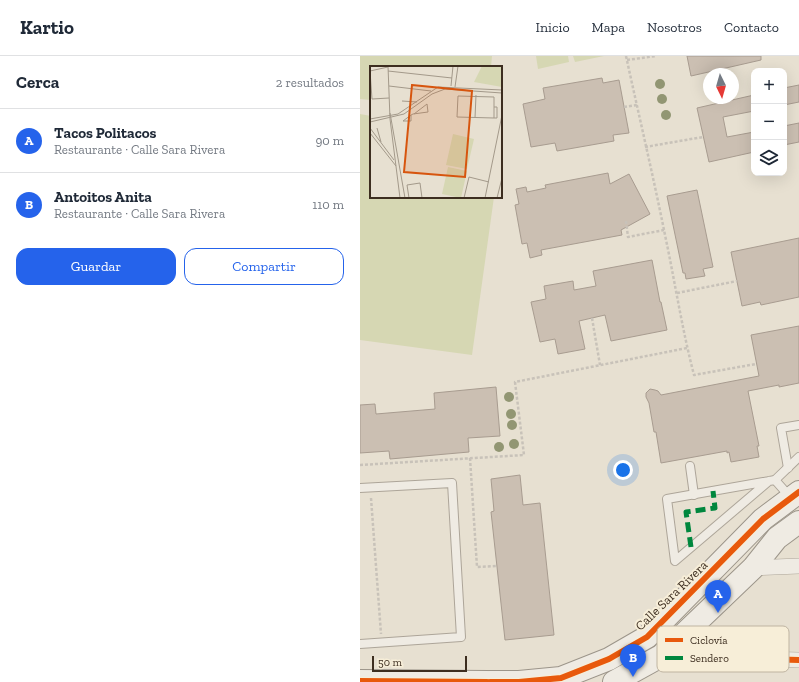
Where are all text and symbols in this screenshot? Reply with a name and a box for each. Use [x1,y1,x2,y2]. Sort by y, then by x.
text: Kartio [20,16,74,39]
text: Inicio [536,19,570,36]
text: Mapa [592,19,625,36]
text: Nosotros [647,19,702,36]
text: Contacto [724,19,779,36]
inset map [370,66,502,198]
north arrow [703,68,739,104]
map controls [751,68,787,176]
button: + [751,68,787,104]
text: Cerca [16,72,59,92]
text: 2 resultados [276,75,344,90]
button: − [751,104,787,140]
text: Tacos Politacos [54,124,156,142]
text: A [25,133,33,148]
text: 90 m [315,133,344,148]
button: layers [751,140,787,176]
text: Restaurante · Calle Sara Rivera [54,142,225,157]
text: Antoitos Anita [54,188,152,206]
text: B [25,197,33,212]
text: 110 m [312,197,344,212]
text: Restaurante · Calle Sara Rivera [54,206,225,221]
button: Guardar [16,248,176,285]
button: Compartir [184,248,344,285]
your location [613,460,633,480]
street label: Calle Sara Rivera [632,557,711,634]
pin: A [705,580,731,613]
legend [657,626,789,672]
text: Ciclovía [690,634,728,647]
pin: B [620,644,646,677]
text: Sendero [690,652,729,665]
scale bar [372,654,467,673]
text: 50 m [378,656,402,669]

